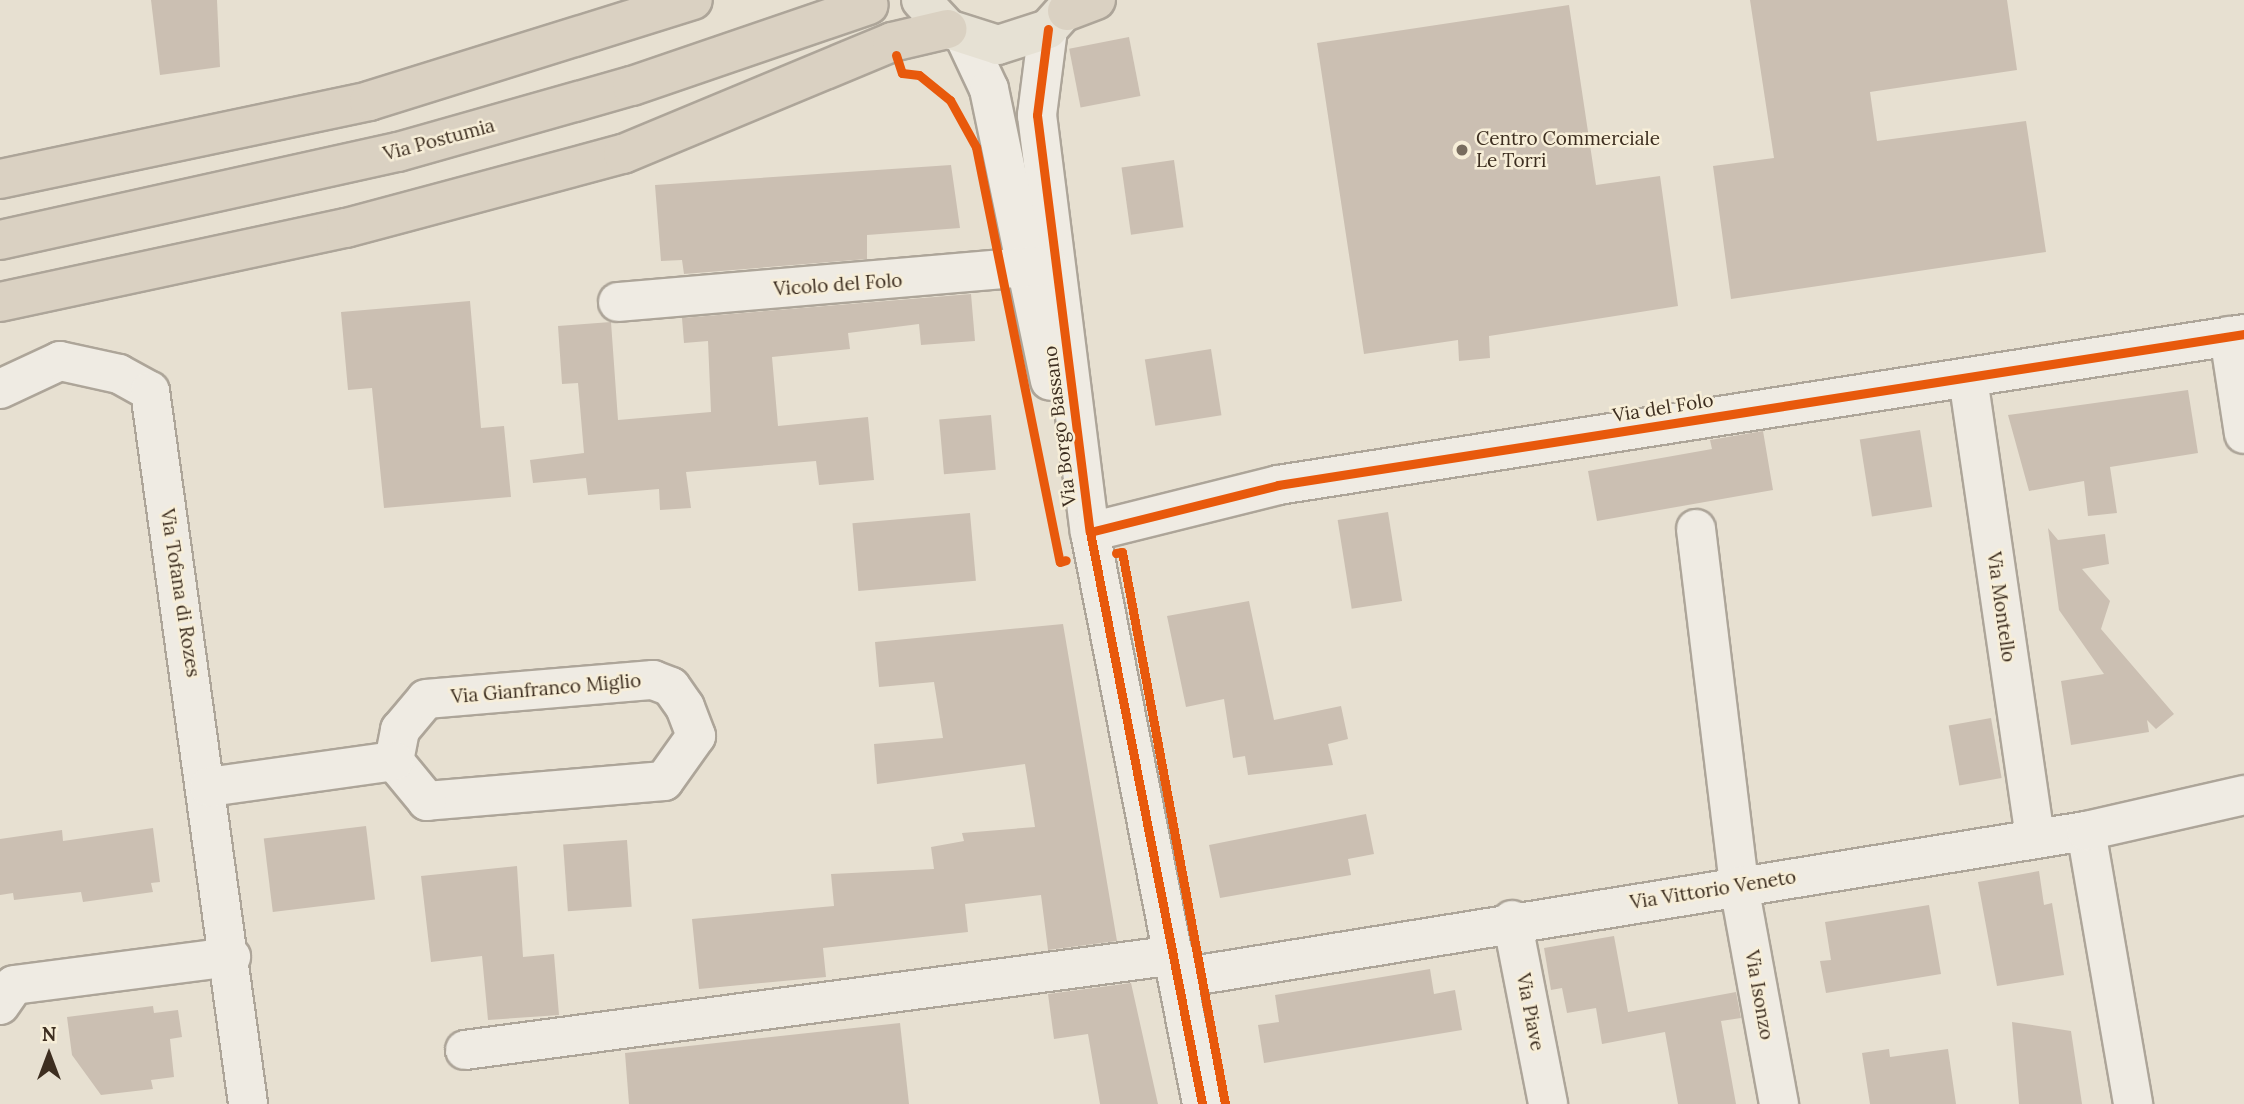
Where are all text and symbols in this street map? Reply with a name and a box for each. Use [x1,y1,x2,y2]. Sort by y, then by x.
street label: Via Postumia [381,114,497,166]
place label: Centro Commerciale Le Torri [1476,128,1660,172]
marker: Centro Commerciale Le Torri [1454,142,1470,158]
street label: Vicolo del Folo [773,269,903,301]
street label: Via Borgo Bassano [1039,344,1081,508]
street label: Via del Folo [1611,389,1715,427]
street label: Via Tofana di Rozes [155,507,205,679]
street label: Via Montello [1982,550,2020,664]
street label: Via Gianfranco Miglio [450,669,642,709]
street label: Via Vittorio Veneto [1628,866,1798,914]
street label: Via Isonzo [1740,948,1778,1042]
street label: Via Piave [1511,971,1549,1053]
north arrow [14,1020,84,1090]
text: N [42,1022,56,1046]

